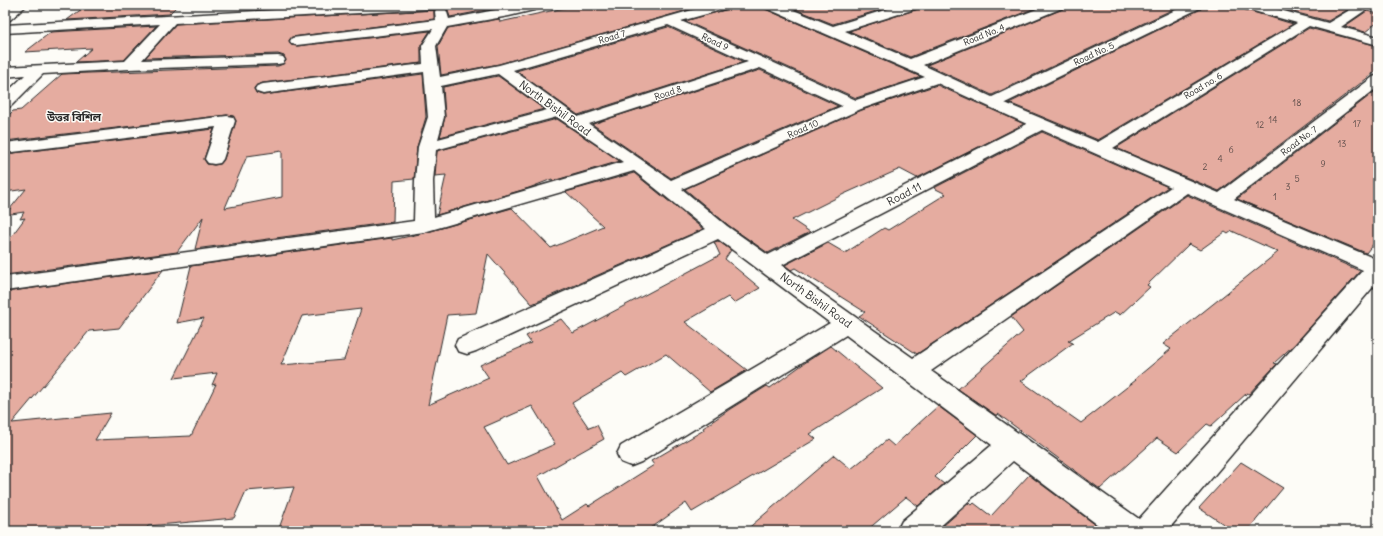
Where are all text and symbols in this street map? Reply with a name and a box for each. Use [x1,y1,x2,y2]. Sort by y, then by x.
street label: Road No. 4 [962,21,1006,48]
street label: Road 7 [597,27,627,46]
street label: Road 9 [700,31,730,53]
street label: Road No. 5 [1072,39,1116,68]
street label: Road no. 6 [1182,70,1224,101]
street label: North Bishil Road [516,77,594,139]
street label: Road 8 [653,83,683,102]
house number: 18 [1293,97,1301,108]
district label: উত্তর বিশিল [46,110,102,124]
house number: 14 [1269,114,1277,125]
street label: Road 10 [786,117,820,140]
house number: 17 [1353,118,1362,129]
house number: 12 [1256,119,1264,130]
street label: Road No. 7 [1278,123,1320,158]
house number: 13 [1338,138,1346,149]
house number: 6 [1228,144,1234,155]
house number: 4 [1217,153,1223,164]
house number: 9 [1320,158,1326,169]
house number: 2 [1203,161,1208,172]
house number: 5 [1294,173,1300,184]
street label: Road 11 [884,179,924,209]
house number: 3 [1285,181,1291,192]
house number: 1 [1273,191,1277,202]
street label: North Bishil Road [777,269,855,331]

